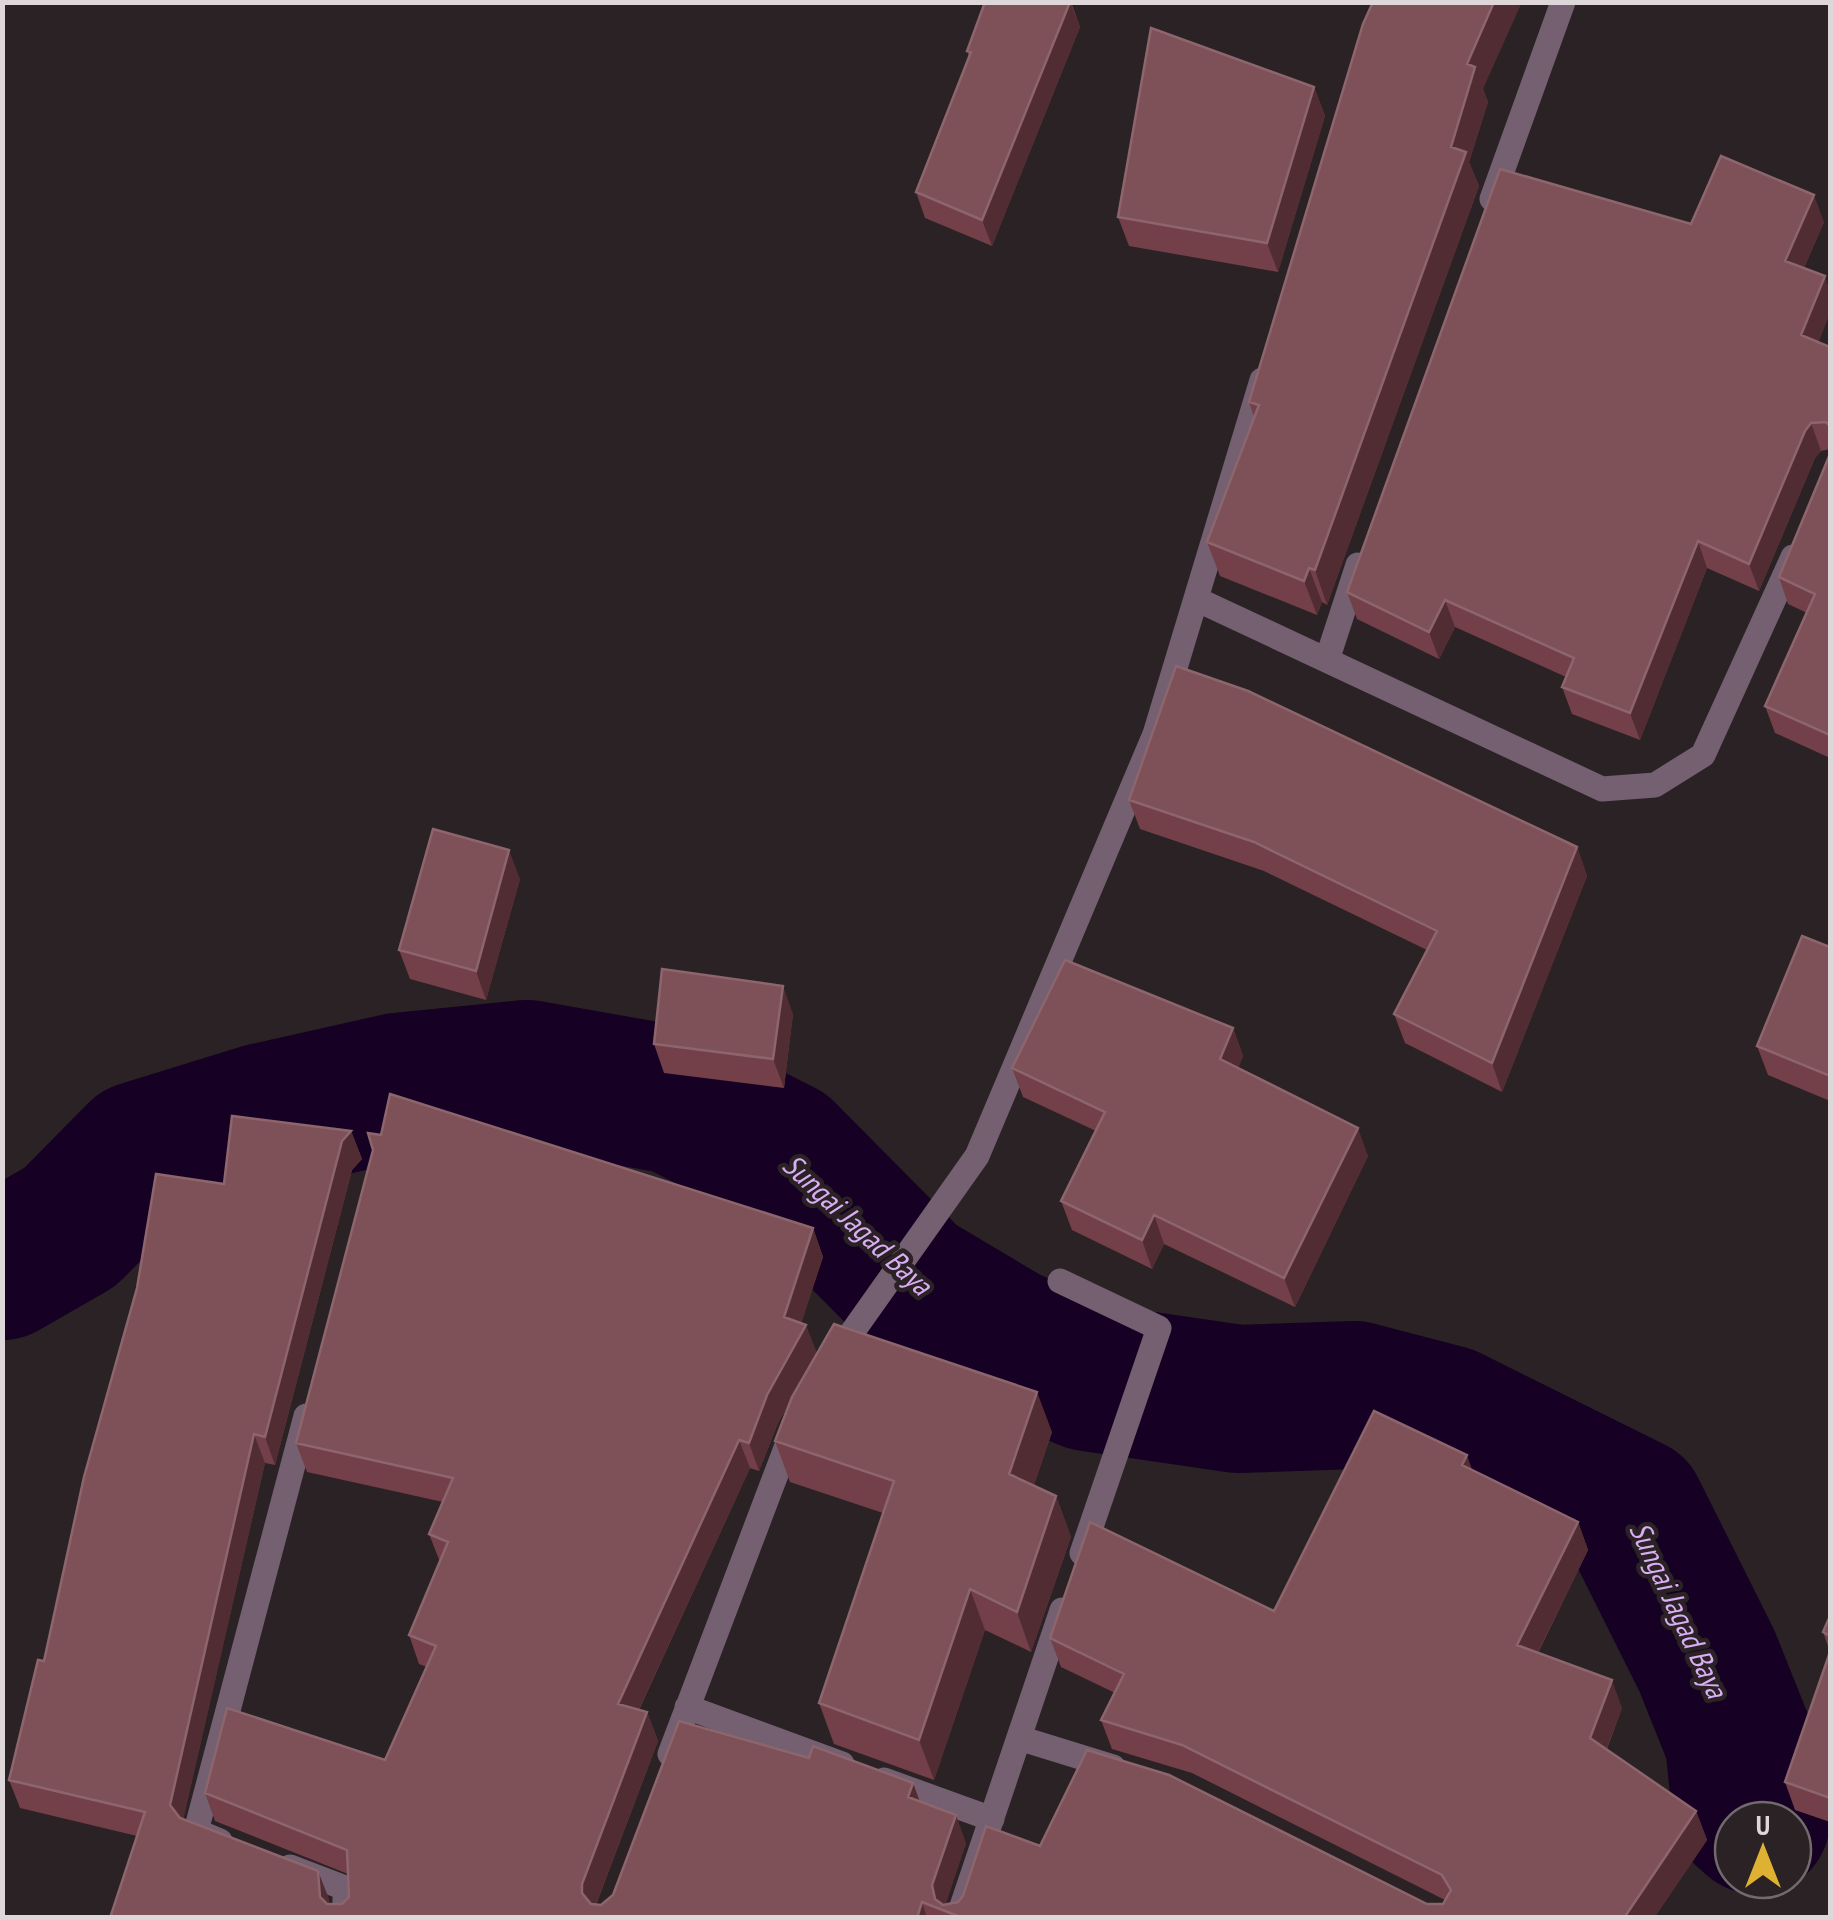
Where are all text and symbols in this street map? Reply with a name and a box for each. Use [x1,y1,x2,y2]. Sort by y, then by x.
water label: Sungai Jagad Baya [775,1145,942,1304]
water label: Sungai Jagad Baya [1622,1515,1738,1705]
north arrow [1713,1800,1813,1900]
text: U [1756,1806,1770,1843]

